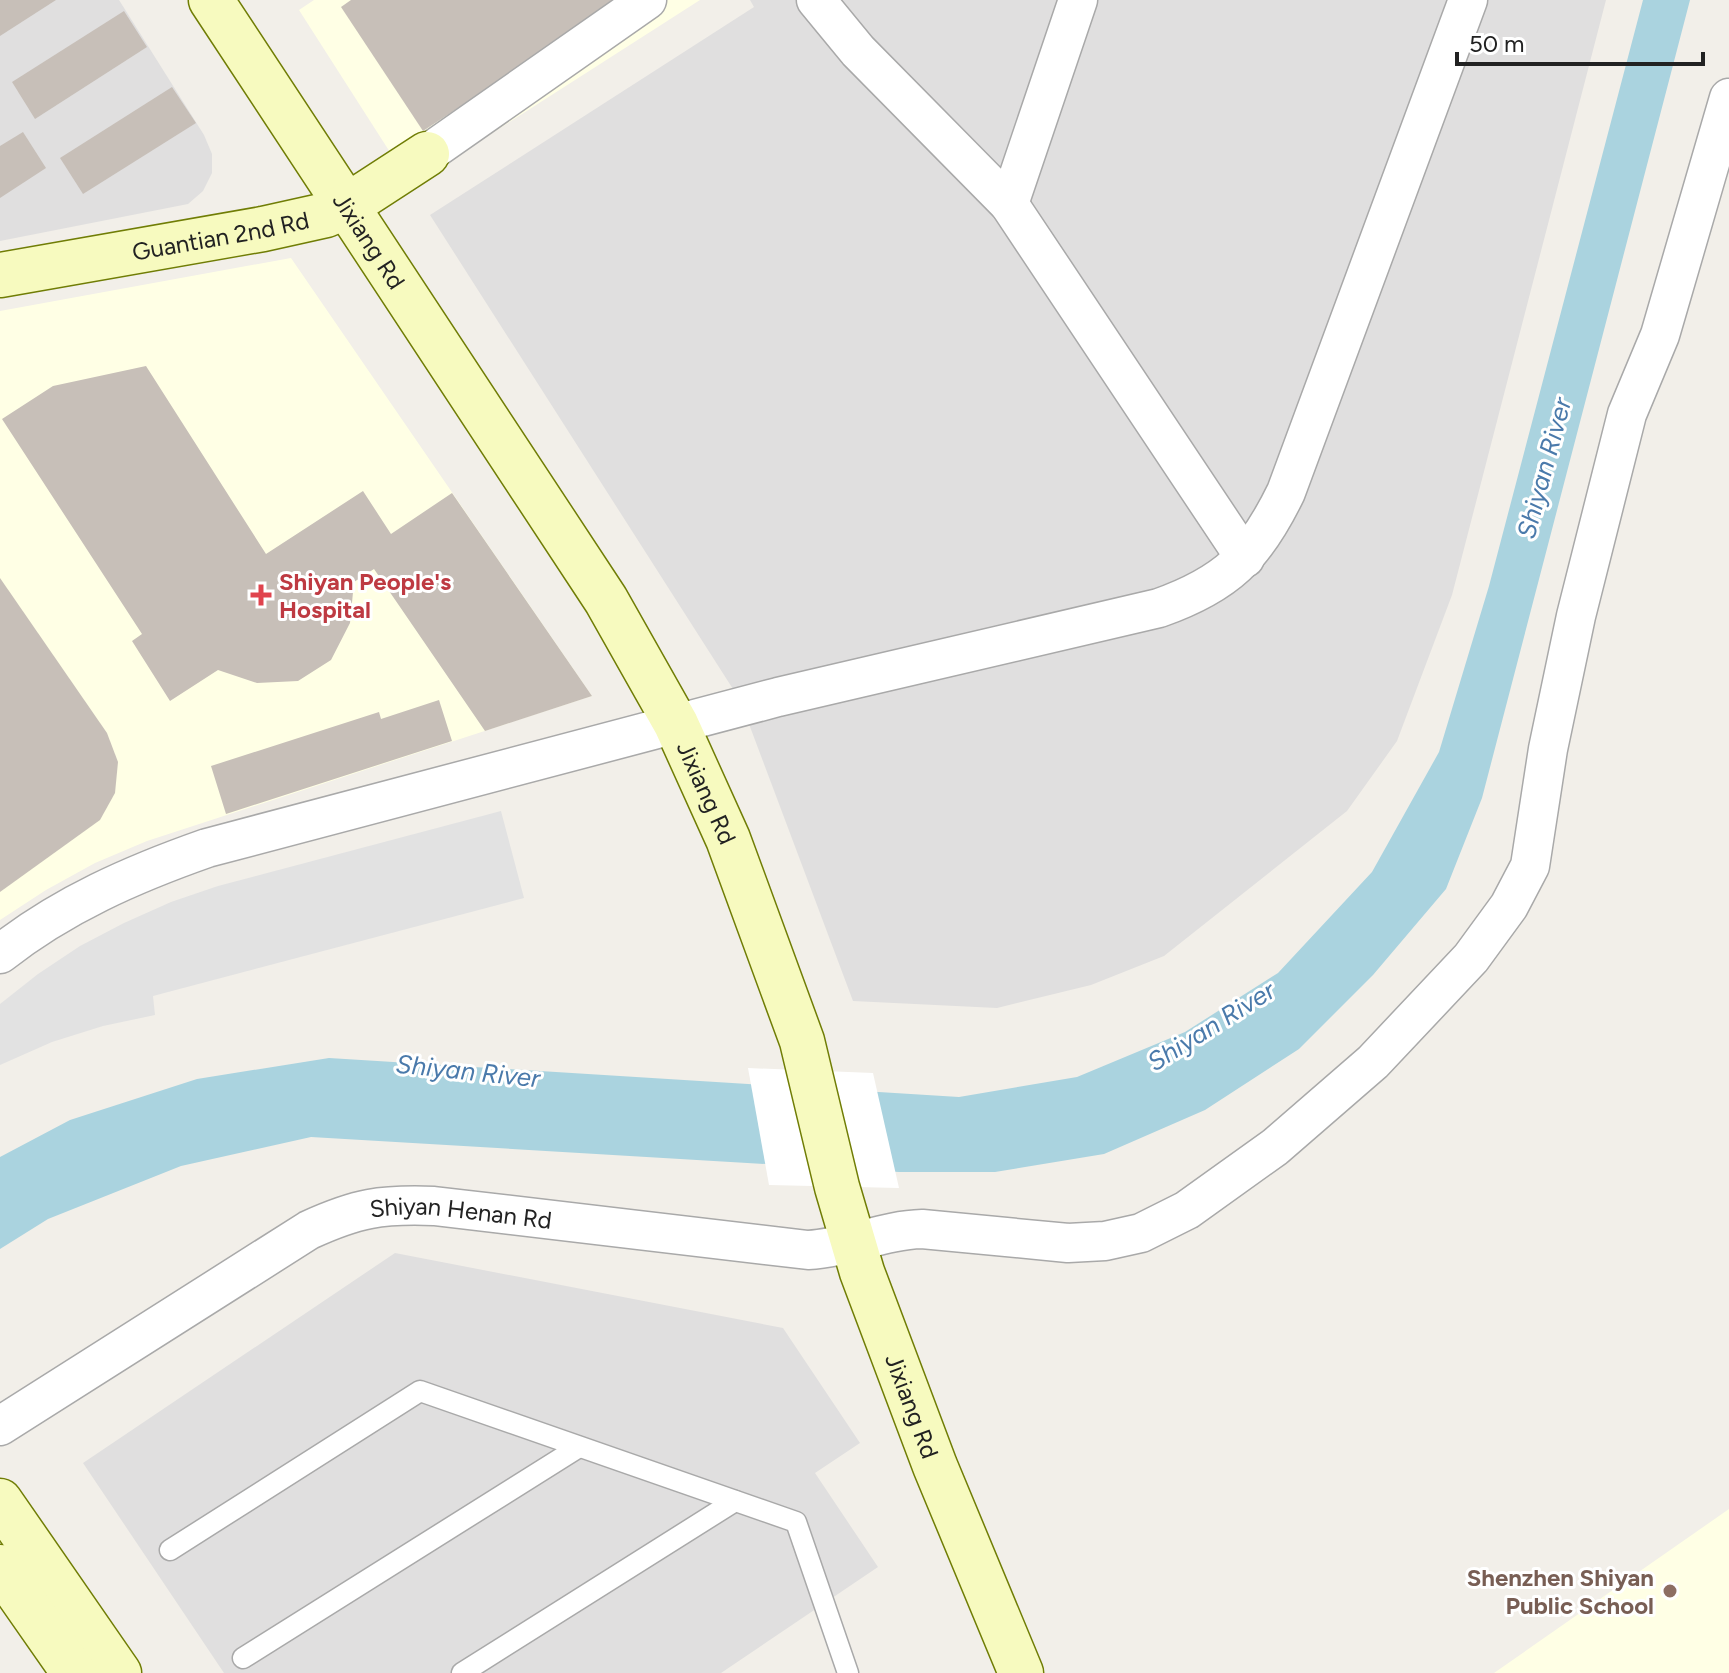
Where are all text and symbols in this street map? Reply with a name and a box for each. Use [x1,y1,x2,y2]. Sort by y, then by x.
scale bar [1457,16,1703,66]
text: 50 m [1469,29,1525,58]
street label: Jixiang Rd [327,187,412,294]
street label: Guantian 2nd Rd [130,205,312,266]
water label: Shiyan River [1510,393,1578,542]
place label: Shiyan People's Hospital [279,567,451,624]
marker: Shiyan People's Hospital [250,584,272,606]
street label: Jixiang Rd [671,737,743,849]
water label: Shiyan River [1141,973,1282,1078]
water label: Shiyan River [394,1048,543,1095]
street label: Shiyan Henan Rd [368,1191,554,1234]
street label: Jixiang Rd [880,1350,945,1462]
place label: Shenzhen Shiyan Public School [1467,1563,1654,1620]
marker: Shenzhen Shiyan Public School [1661,1582,1679,1600]

